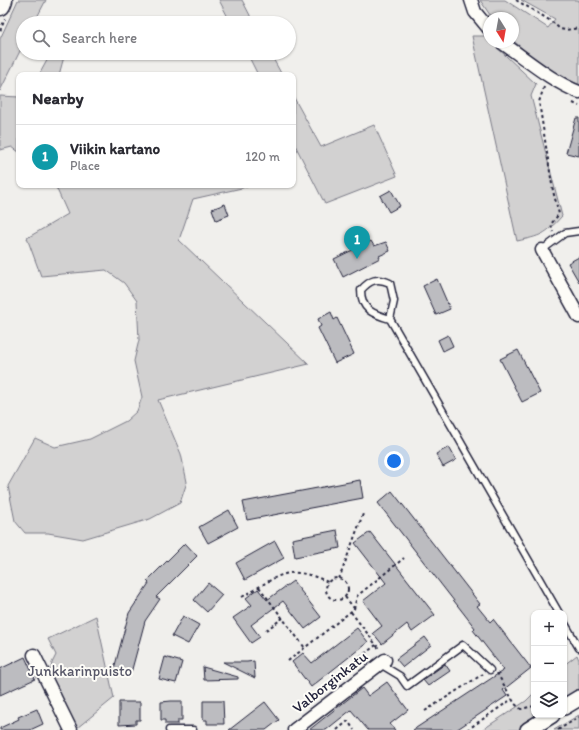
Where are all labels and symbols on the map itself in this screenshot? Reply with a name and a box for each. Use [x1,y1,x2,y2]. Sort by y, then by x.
north arrow [483,12,519,48]
pin: 1 [344,226,370,259]
your location [384,451,404,471]
street label: Valborginkatu [289,647,371,717]
park label: Junkkarinpuisto [28,662,132,680]

